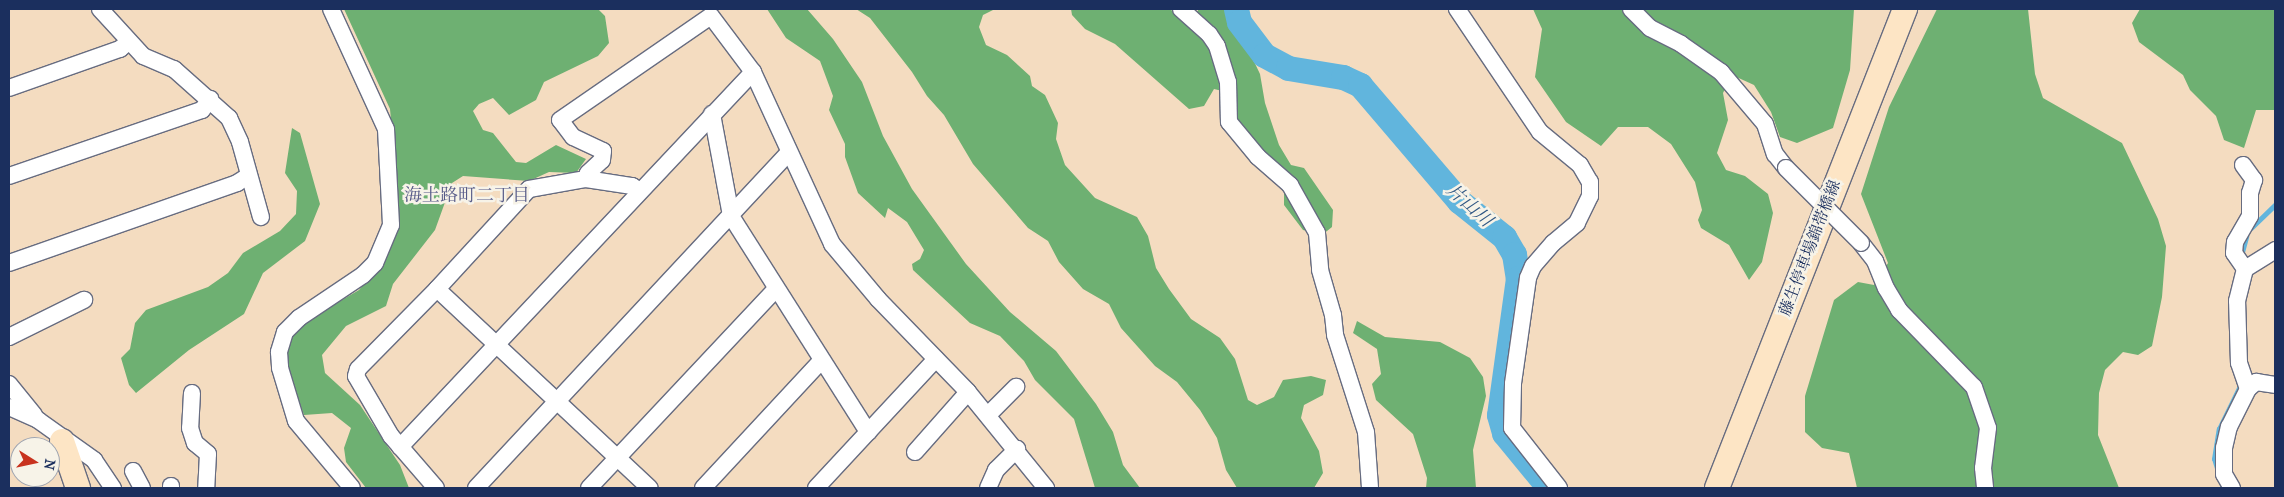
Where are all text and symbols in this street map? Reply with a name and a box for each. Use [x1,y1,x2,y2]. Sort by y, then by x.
street label: 藤生停車場錦帯橋線 [1775,177,1845,319]
water label: 片山川 [1442,180,1496,232]
district label: 海土路町二丁目 [404,185,530,207]
north arrow [10,437,60,487]
text: N [40,458,59,471]

